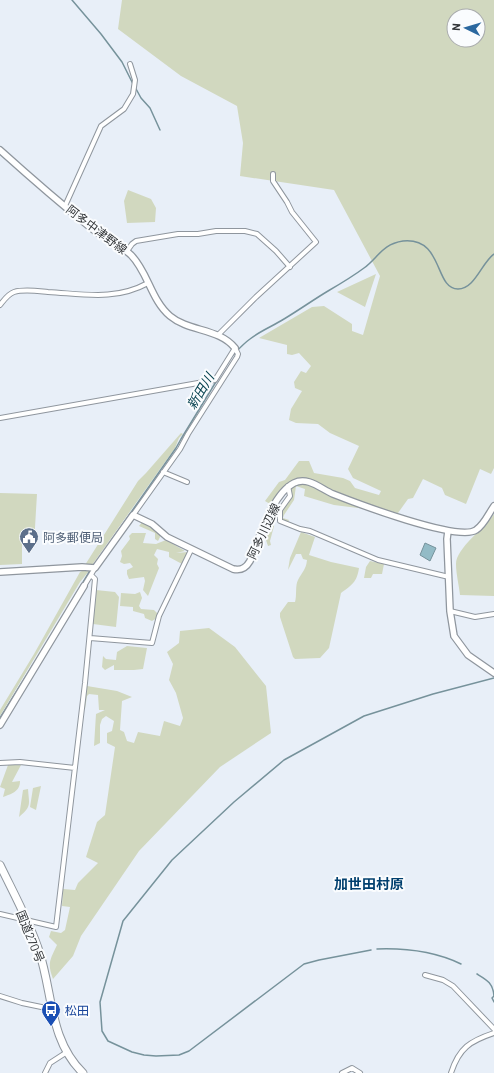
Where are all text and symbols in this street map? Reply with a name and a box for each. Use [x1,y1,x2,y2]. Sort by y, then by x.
north arrow [446,8,486,48]
text: N [449,23,462,31]
street label: 阿多中津野線 [64,202,130,256]
water label: 新田川 [183,368,218,412]
street label: 阿多川辺線 [244,501,282,561]
public building icon: 阿多郵便局 [18,526,40,554]
place label: 阿多郵便局 [43,530,103,544]
district label: 加世田村原 [334,875,404,892]
street label: 国道270号 [14,908,48,964]
bus stop icon: 松田 [40,999,62,1027]
place label: 松田 [65,1003,89,1017]

